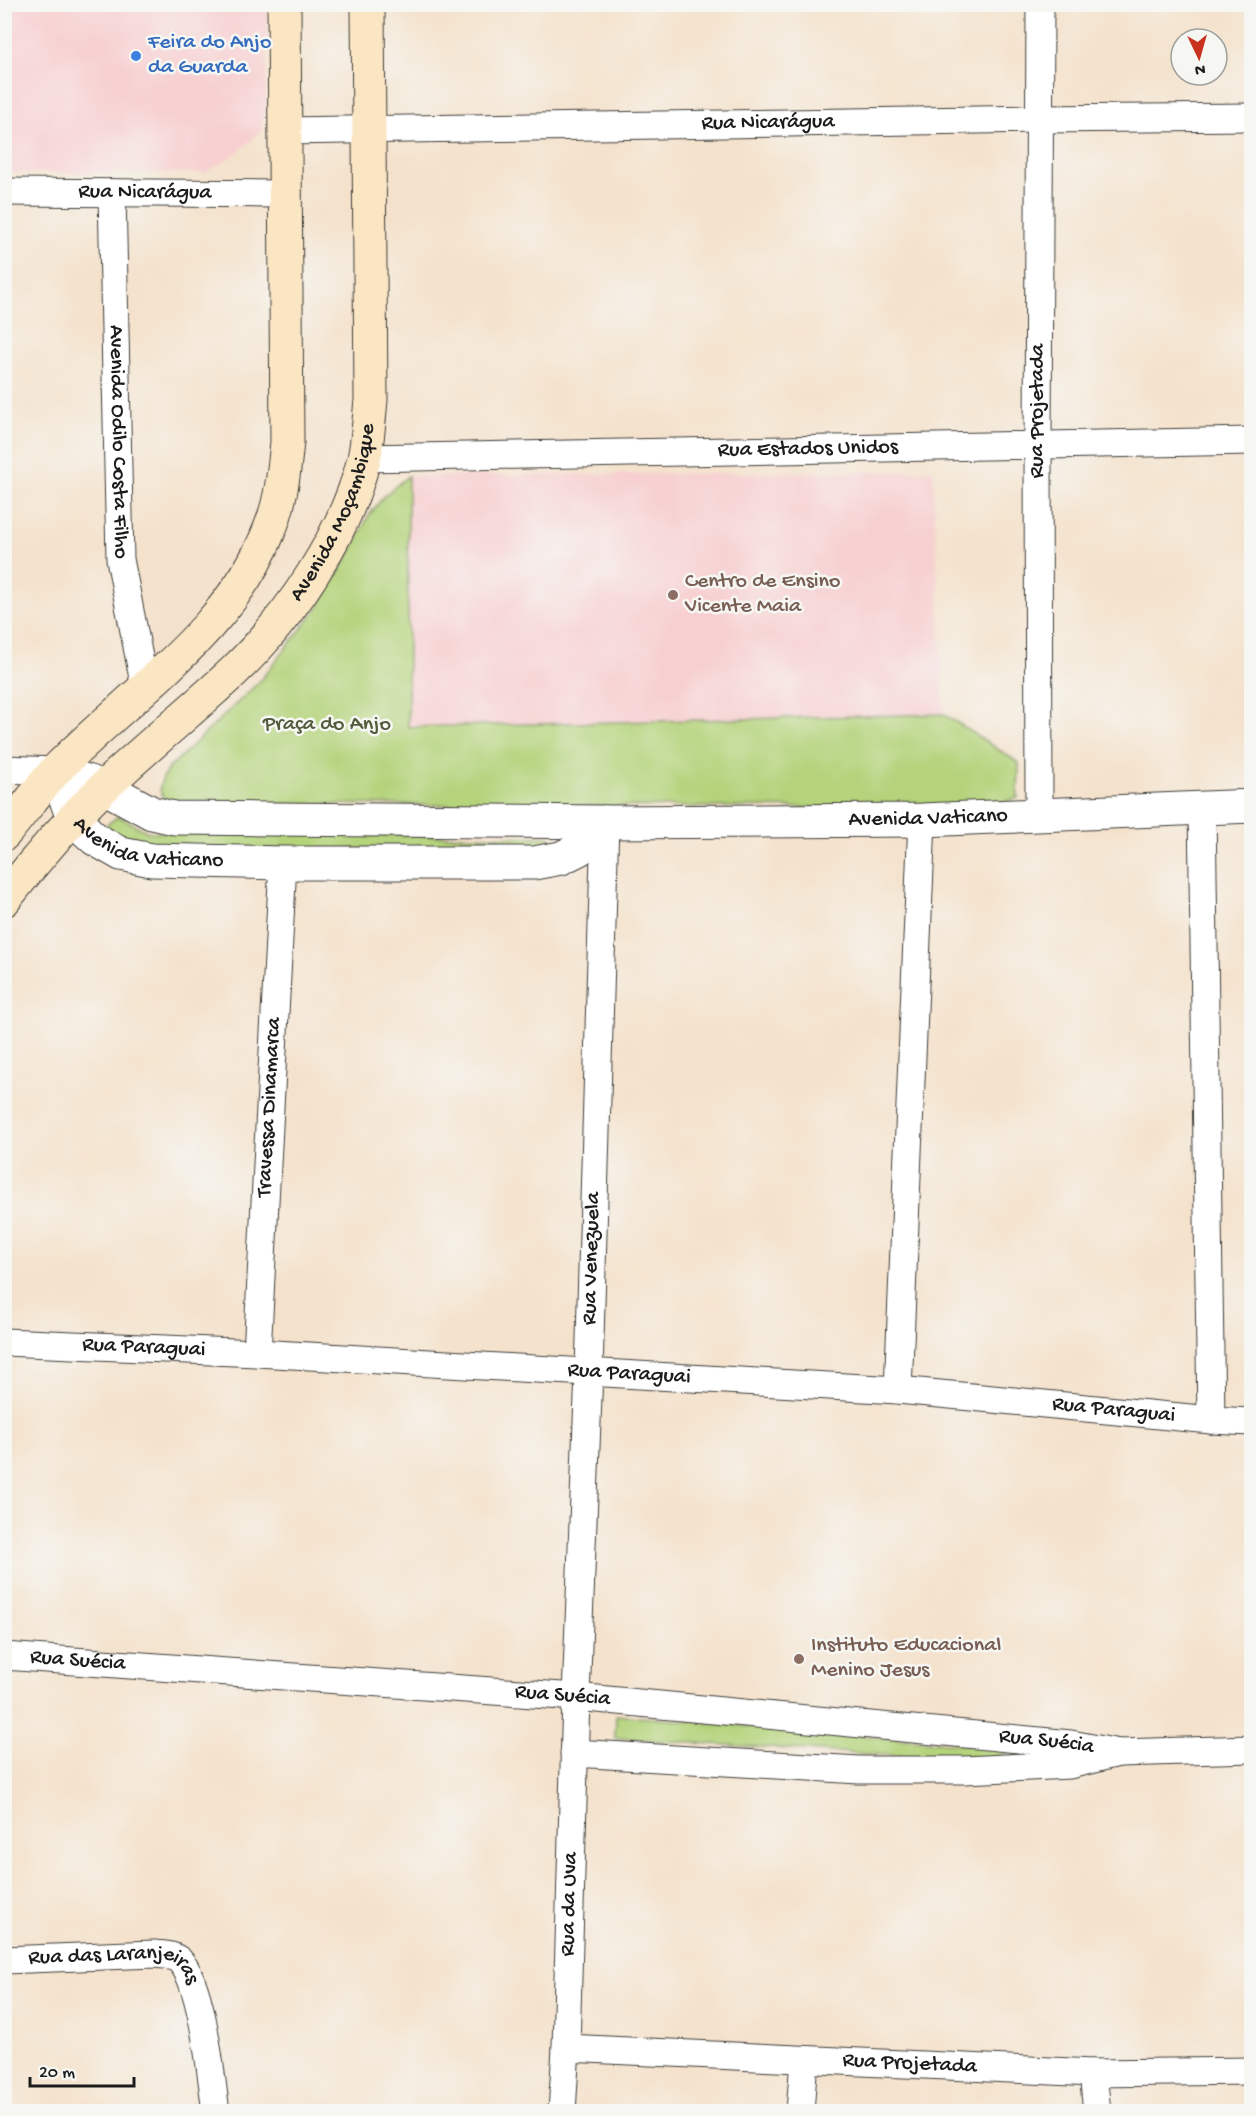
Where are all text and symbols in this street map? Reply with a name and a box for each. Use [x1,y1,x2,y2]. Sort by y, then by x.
north arrow [1169,27,1229,87]
place label: Feira do Anjo da Guarda [147,30,271,81]
marker: Feira do Anjo da Guarda [129,49,143,63]
text: N [1193,59,1206,78]
street label: Rua Nicarágua [701,109,836,137]
street label: Rua Nicarágua [78,180,212,206]
street label: Avenida Odilo Costa Filho [102,325,133,559]
street label: Rua Projetada [1025,343,1051,478]
street label: Avenida Moçambique [285,422,382,607]
street label: Rua Estados Unidos [718,435,899,464]
place label: Centro de Ensino Vicente Maia [684,569,840,620]
marker: Centro de Ensino Vicente Maia [666,588,680,602]
park label: Praça do Anjo [262,712,391,738]
street label: Avenida Vaticano [848,803,1008,833]
street label: Avenida Vaticano [67,812,224,875]
street label: Travessa Dinamarca [252,1016,288,1200]
street label: Rua Venezuela [577,1191,607,1326]
street label: Rua Paraguai [82,1332,206,1364]
street label: Rua Paraguai [567,1358,692,1391]
street label: Rua Paraguai [1051,1392,1176,1430]
place label: Instituto Educacional Menino Jesus [811,1633,1001,1684]
street label: Rua Suécia [29,1645,127,1678]
marker: Instituto Educacional Menino Jesus [792,1652,806,1666]
street label: Rua Suécia [514,1680,612,1713]
street label: Rua Suécia [998,1724,1097,1761]
street label: Rua da Uva [556,1851,585,1957]
street label: Rua das Laranjeiras [28,1941,205,1989]
street label: Rua Projetada [842,2048,978,2081]
scale bar [30,2050,134,2088]
text: 20 m [39,2063,75,2084]

